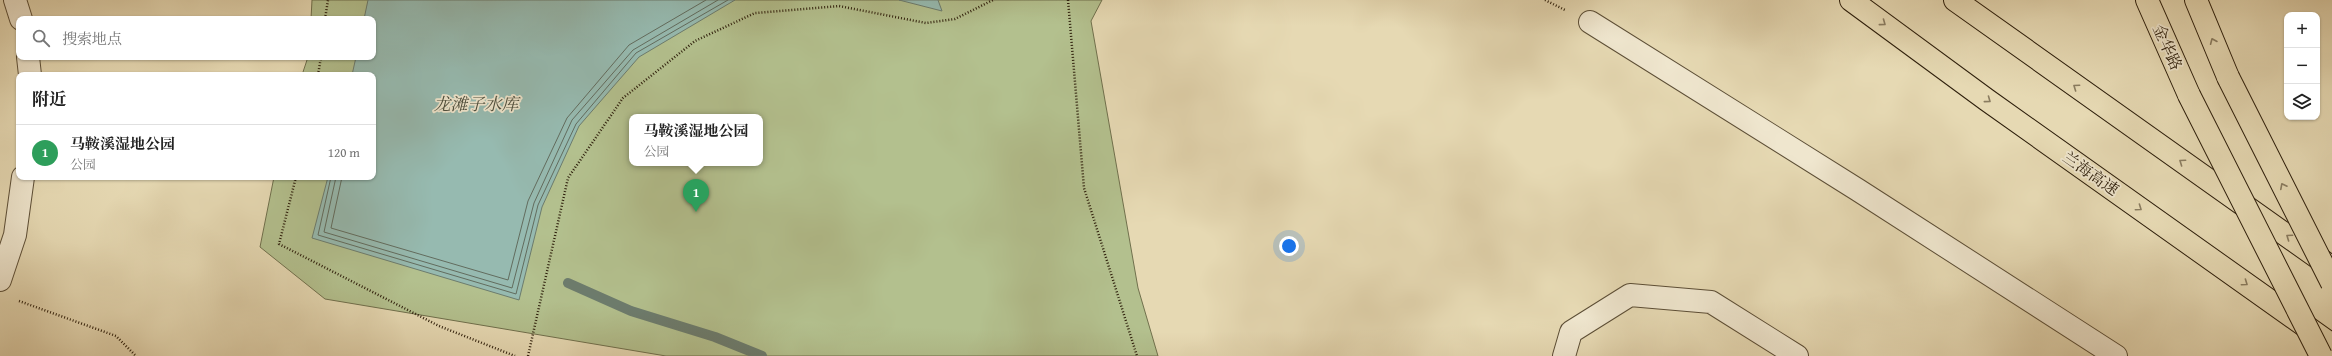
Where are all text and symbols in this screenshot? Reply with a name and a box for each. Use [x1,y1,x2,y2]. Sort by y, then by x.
map controls [2284,12,2320,120]
button: + [2284,12,2320,48]
search box [16,16,376,60]
one-way arrow [1879,18,1886,26]
street label: 金华路 [2147,20,2189,74]
icon: search [30,27,52,49]
text: 搜索地点 [62,28,122,49]
one-way arrow [2209,37,2217,44]
button: − [2284,48,2320,84]
one-way arrow [2073,84,2080,92]
button: layers [2284,84,2320,120]
text: 附近 [32,86,66,111]
water label: 龙滩子水库 [434,91,521,116]
one-way arrow [1983,95,1990,102]
popup [629,114,763,166]
text: 马鞍溪湿地公园 [643,120,749,141]
text: 马鞍溪湿地公园 [70,133,175,154]
text: 公园 [643,142,670,161]
text: 1 [42,143,48,162]
text: 120 m [328,143,360,162]
street label: 兰海高速 [2058,145,2124,201]
text: 公园 [70,155,96,174]
one-way arrow [2180,160,2187,167]
pin: 1 [683,179,709,212]
one-way arrow [2280,182,2288,190]
one-way arrow [2135,203,2142,210]
one-way arrow [2286,235,2293,242]
your location [1279,236,1299,256]
one-way arrow [2241,278,2248,285]

